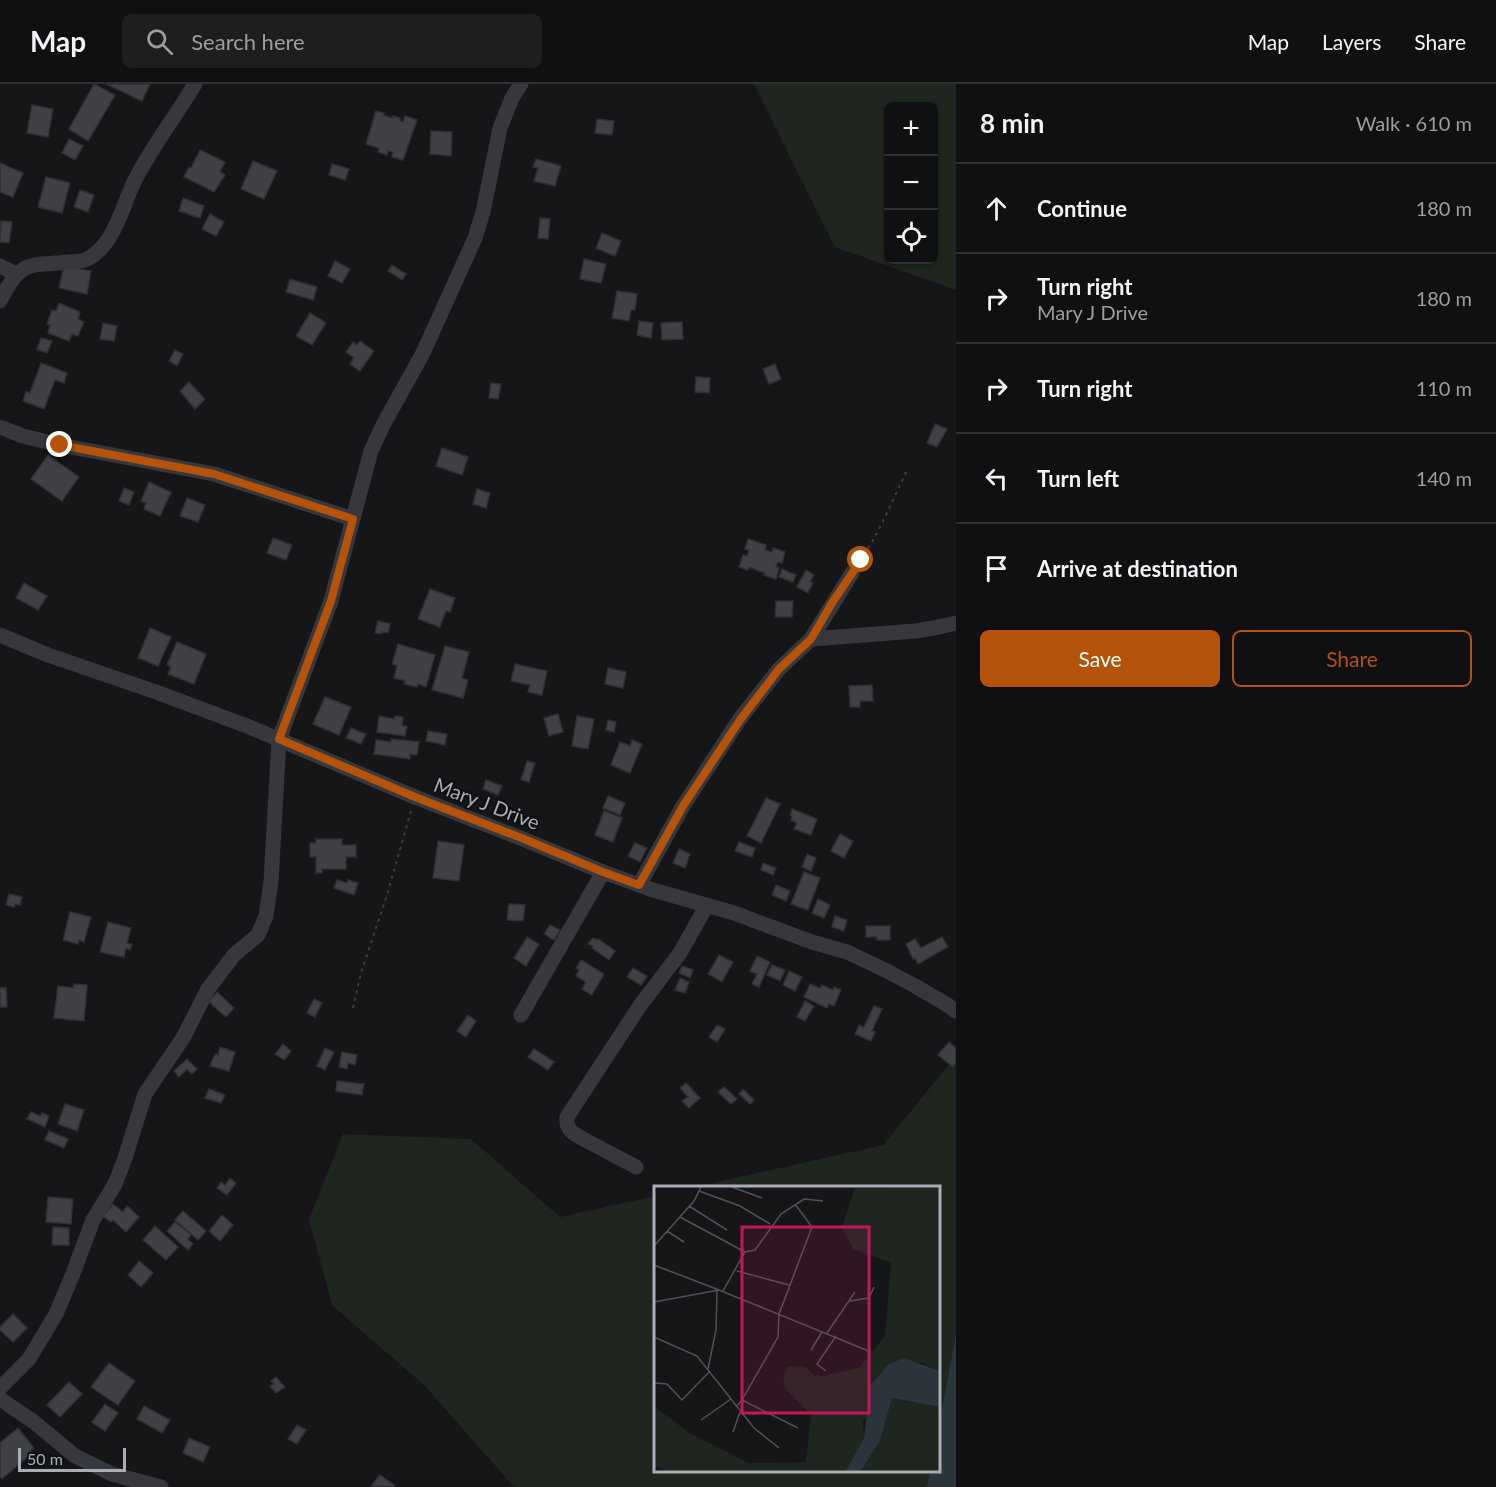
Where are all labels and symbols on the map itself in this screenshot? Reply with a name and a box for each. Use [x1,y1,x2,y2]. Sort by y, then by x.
route end [46,431,72,457]
route start [847,546,873,572]
street label: Mary J Drive [431,772,543,834]
inset map [654,1186,941,1472]
scale bar [18,1445,126,1472]

